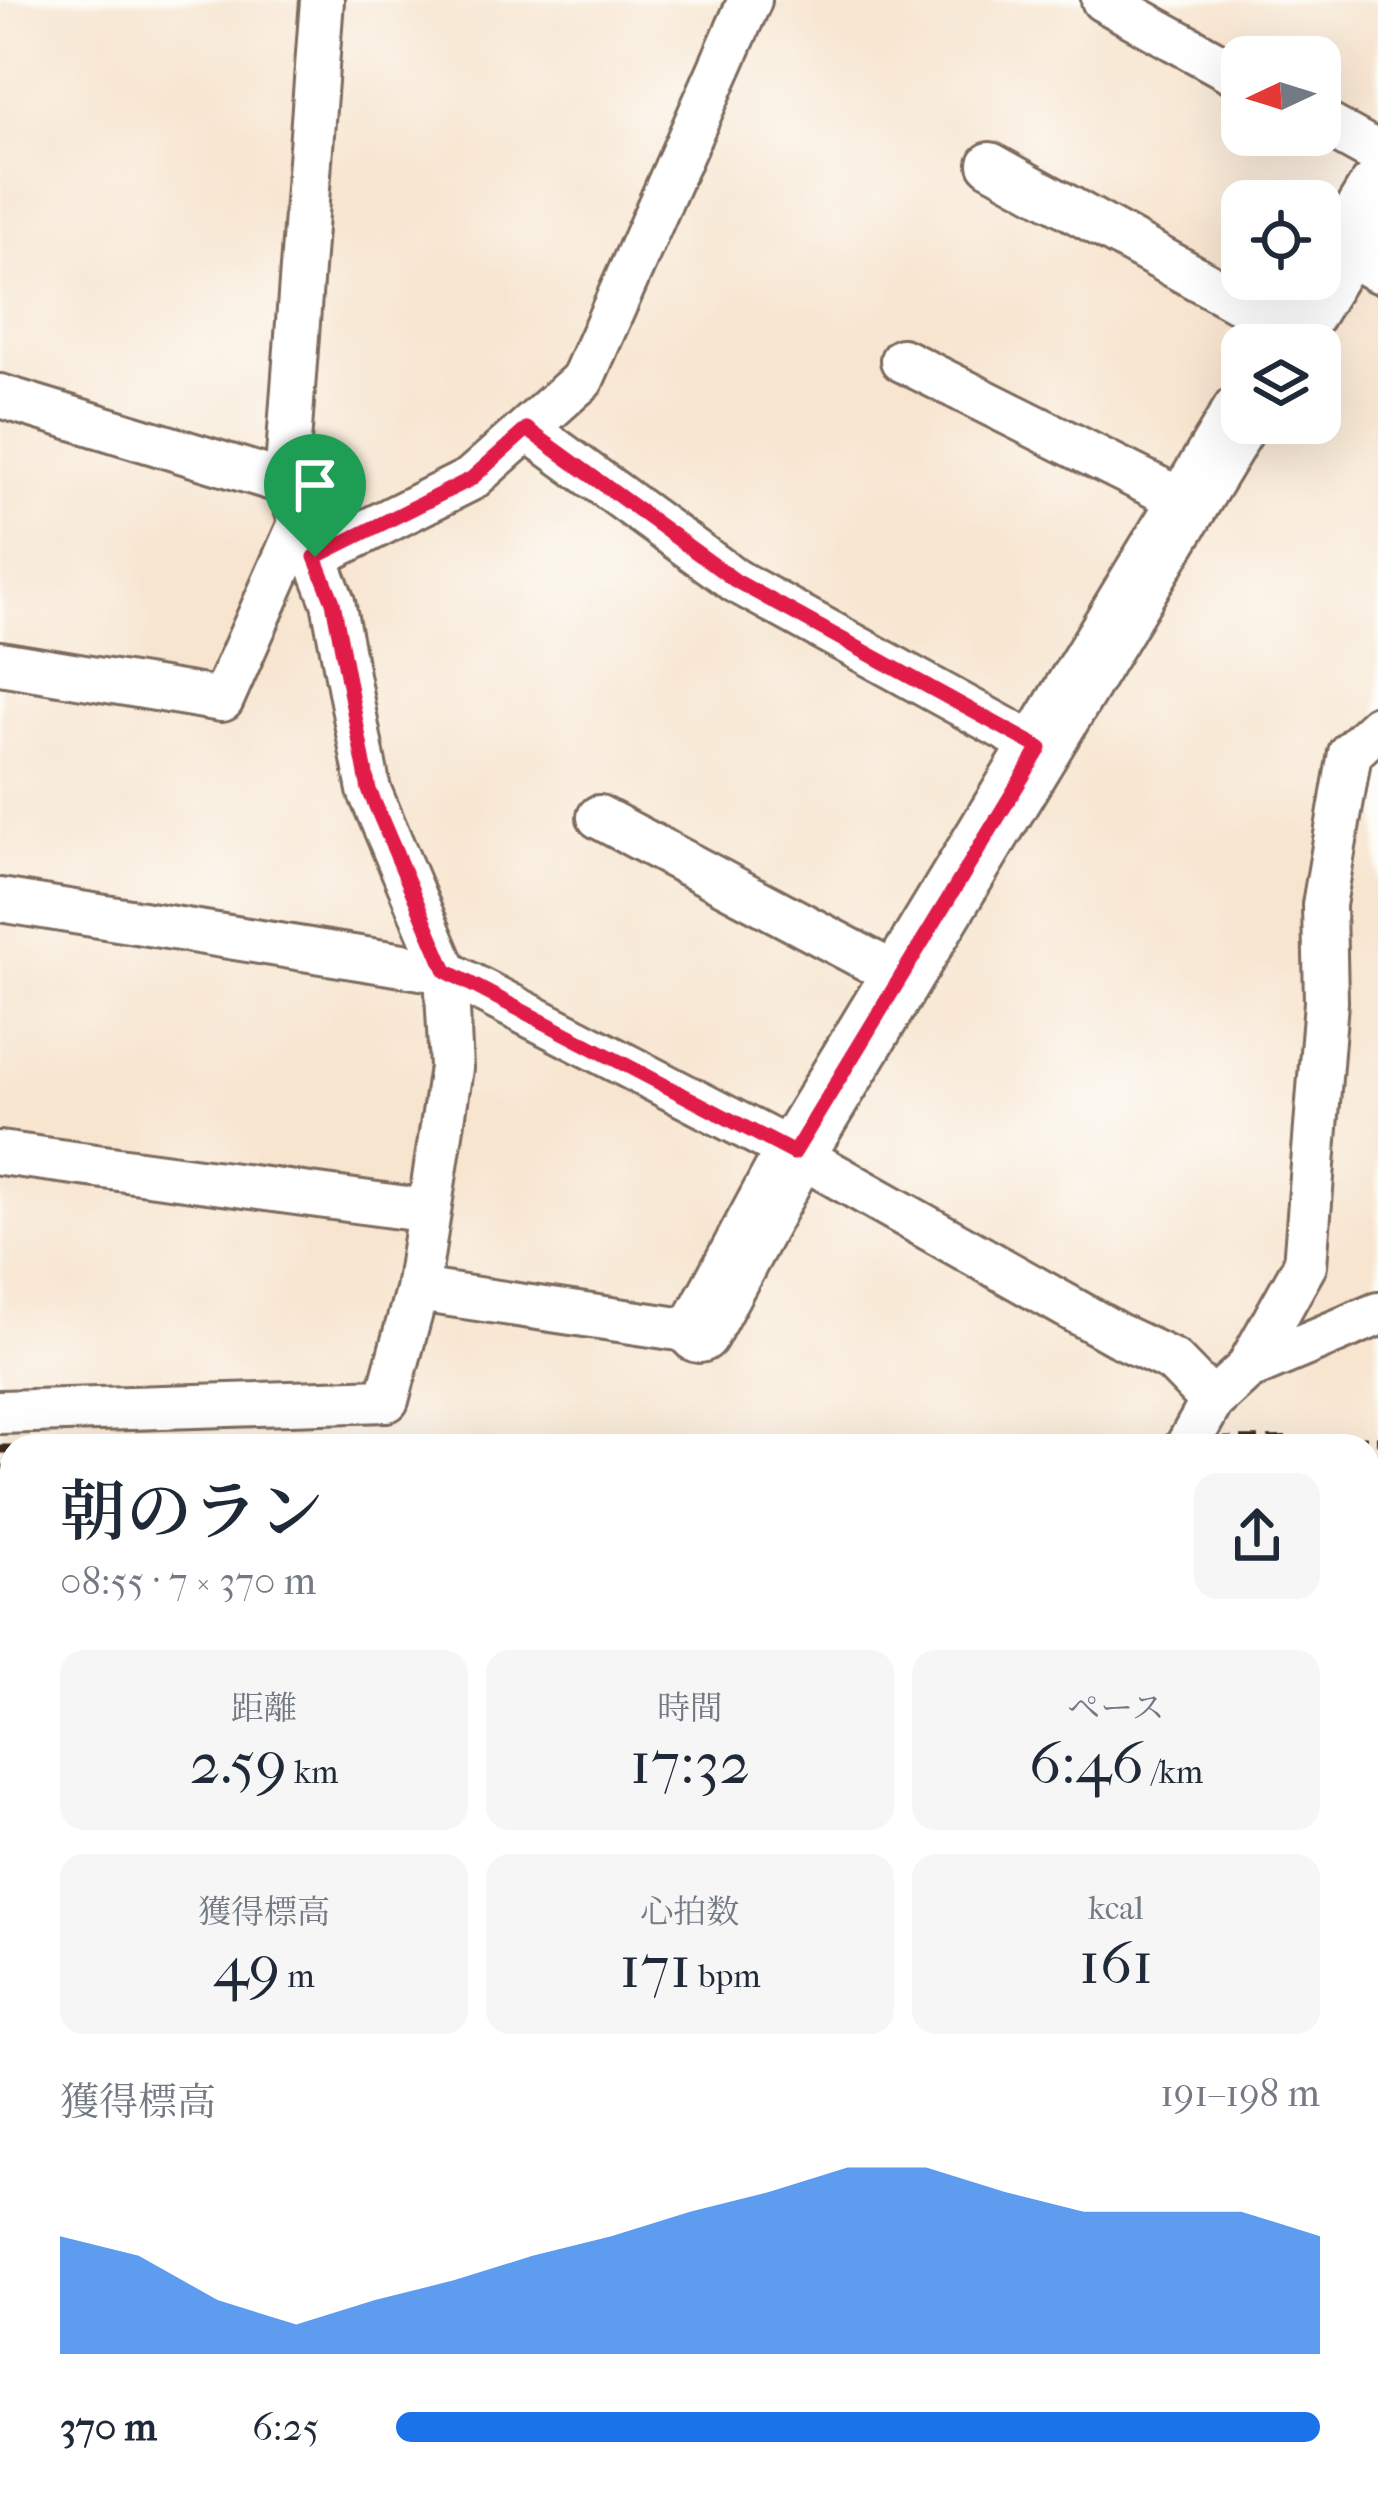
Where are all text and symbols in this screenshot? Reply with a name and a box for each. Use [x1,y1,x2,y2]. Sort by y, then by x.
north arrow [1221,36,1341,156]
map controls [1221,36,1341,444]
button: locate [1221,180,1341,300]
button: layers [1221,324,1341,444]
pin [264,434,366,557]
icon: arrive [282,452,348,518]
button: share [1194,1473,1320,1599]
text: 朝のラン [60,1474,324,1551]
text: 08:55 · 7 × 370 m [60,1558,316,1604]
text: 距離 [231,1689,297,1728]
text: 時間 [657,1689,723,1728]
text: ペース [1067,1689,1165,1728]
text: 2.59 [190,1728,287,1799]
text: 17:32 [630,1728,750,1799]
text: 6:46 [1029,1728,1144,1799]
text: km [287,1753,338,1792]
text: /km [1144,1753,1203,1792]
text: kcal [1088,1889,1144,1928]
text: 獲得標高 [198,1893,330,1932]
text: 心拍数 [641,1893,740,1932]
text: 161 [1079,1928,1153,1999]
text: 49 [213,1932,280,2003]
text: 171 [619,1932,691,2003]
text: m [280,1957,315,1996]
text: bpm [691,1957,761,1996]
text: 191–198 m [1160,2070,1320,2116]
text: 獲得標高 [60,2079,216,2125]
text: 370 m [60,2404,157,2450]
text: 6:25 [252,2404,319,2450]

